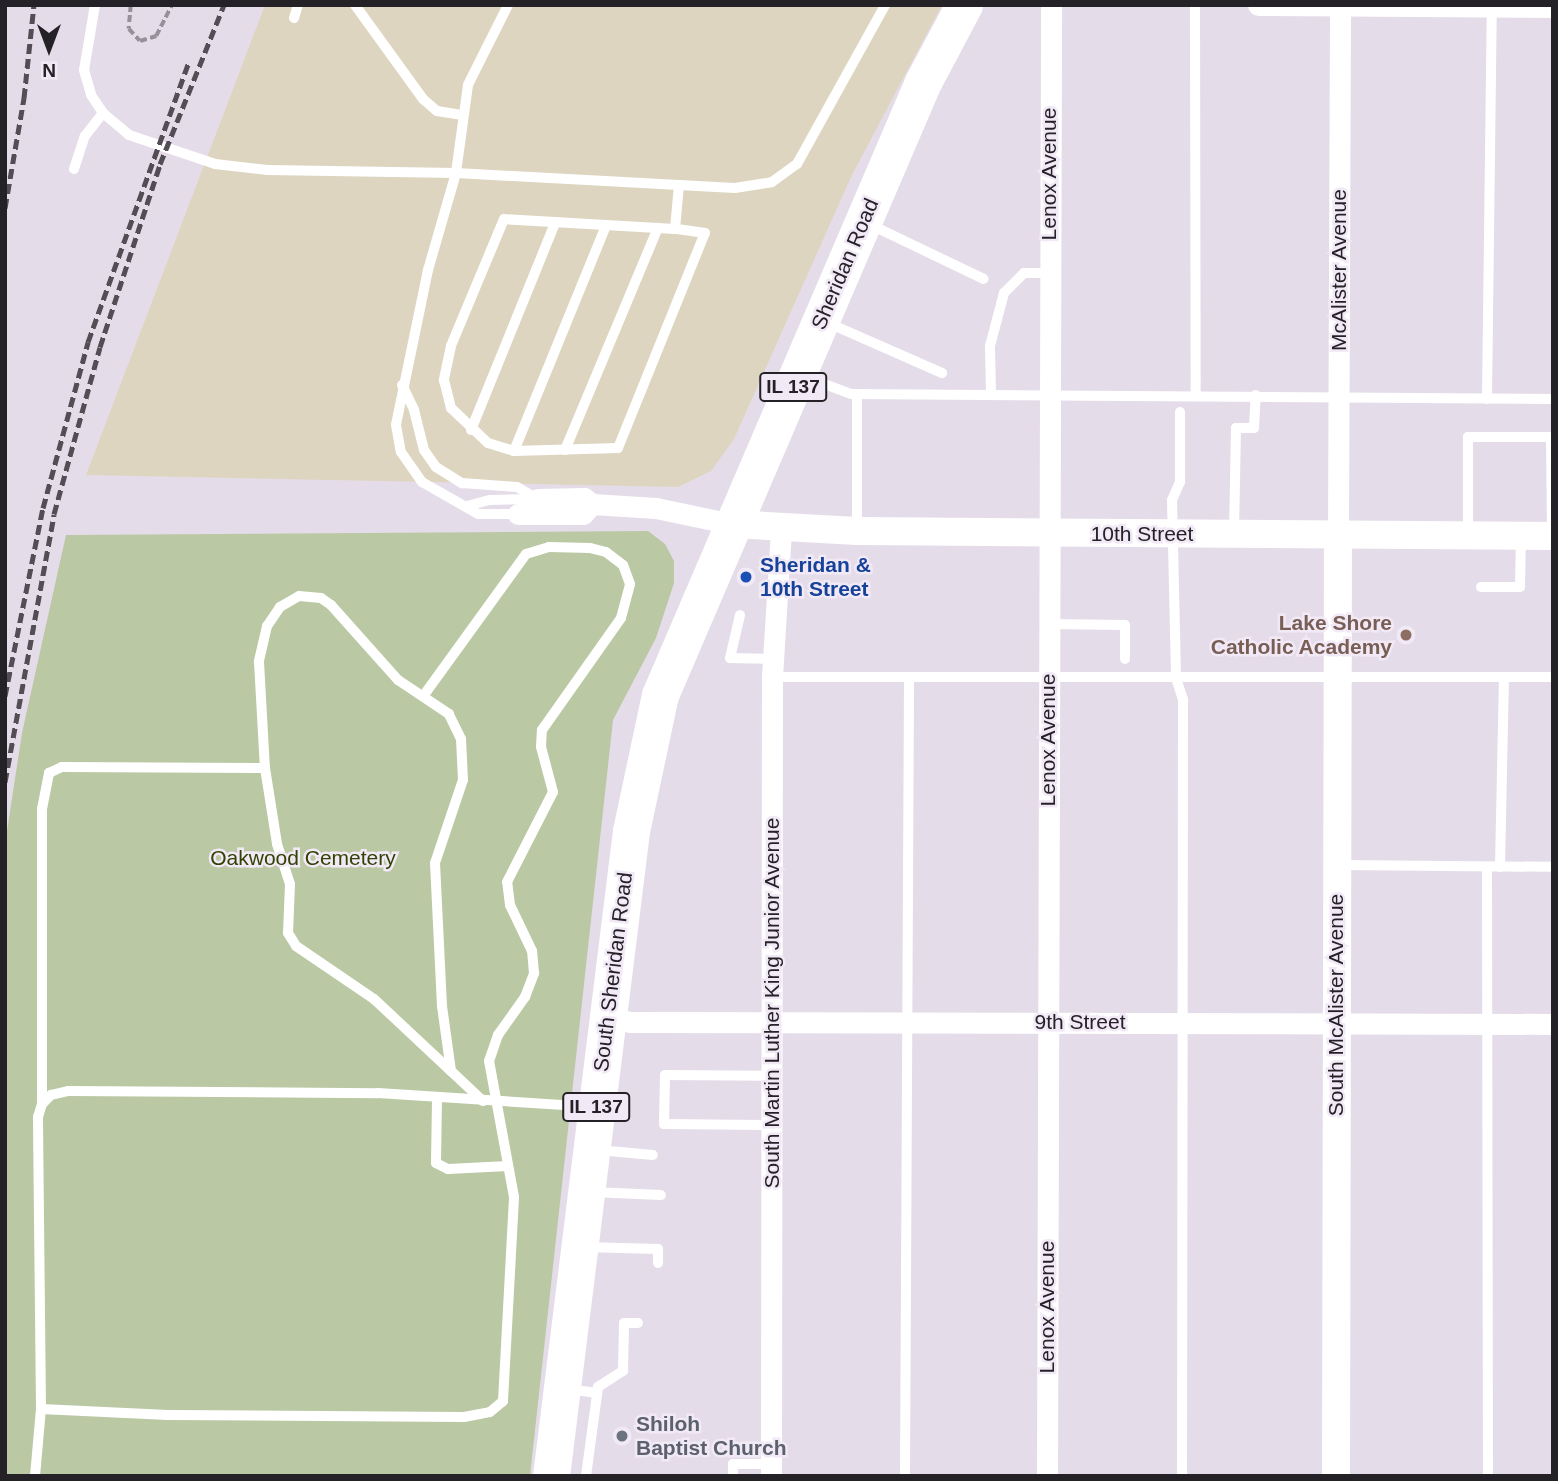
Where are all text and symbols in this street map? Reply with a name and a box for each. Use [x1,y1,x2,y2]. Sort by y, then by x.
north arrow [14,14,84,84]
text: N [42,60,56,81]
street label: Lenox Avenue [1036,107,1062,241]
street label: McAlister Avenue [1326,188,1352,352]
street label: Sheridan Road [806,195,884,333]
road number: IL 137 [758,372,828,402]
street label: 10th Street [1091,521,1193,547]
place label: Sheridan & 10th Street [760,552,871,602]
marker: Sheridan & 10th Street [738,569,754,585]
place label: Lake Shore Catholic Academy [1210,610,1392,660]
marker: Lake Shore Catholic Academy [1398,627,1414,643]
street label: Lenox Avenue [1035,673,1061,807]
street label: South Martin Luther King Junior Avenue [759,817,785,1189]
park label: Oakwood Cemetery [210,845,396,871]
street label: South Sheridan Road [588,871,638,1073]
street label: South McAlister Avenue [1323,893,1349,1117]
street label: 9th Street [1034,1009,1126,1035]
road number: IL 137 [561,1092,631,1122]
street label: Lenox Avenue [1034,1240,1060,1374]
place label: Shiloh Baptist Church [636,1411,787,1461]
marker: Shiloh Baptist Church [614,1428,630,1444]

